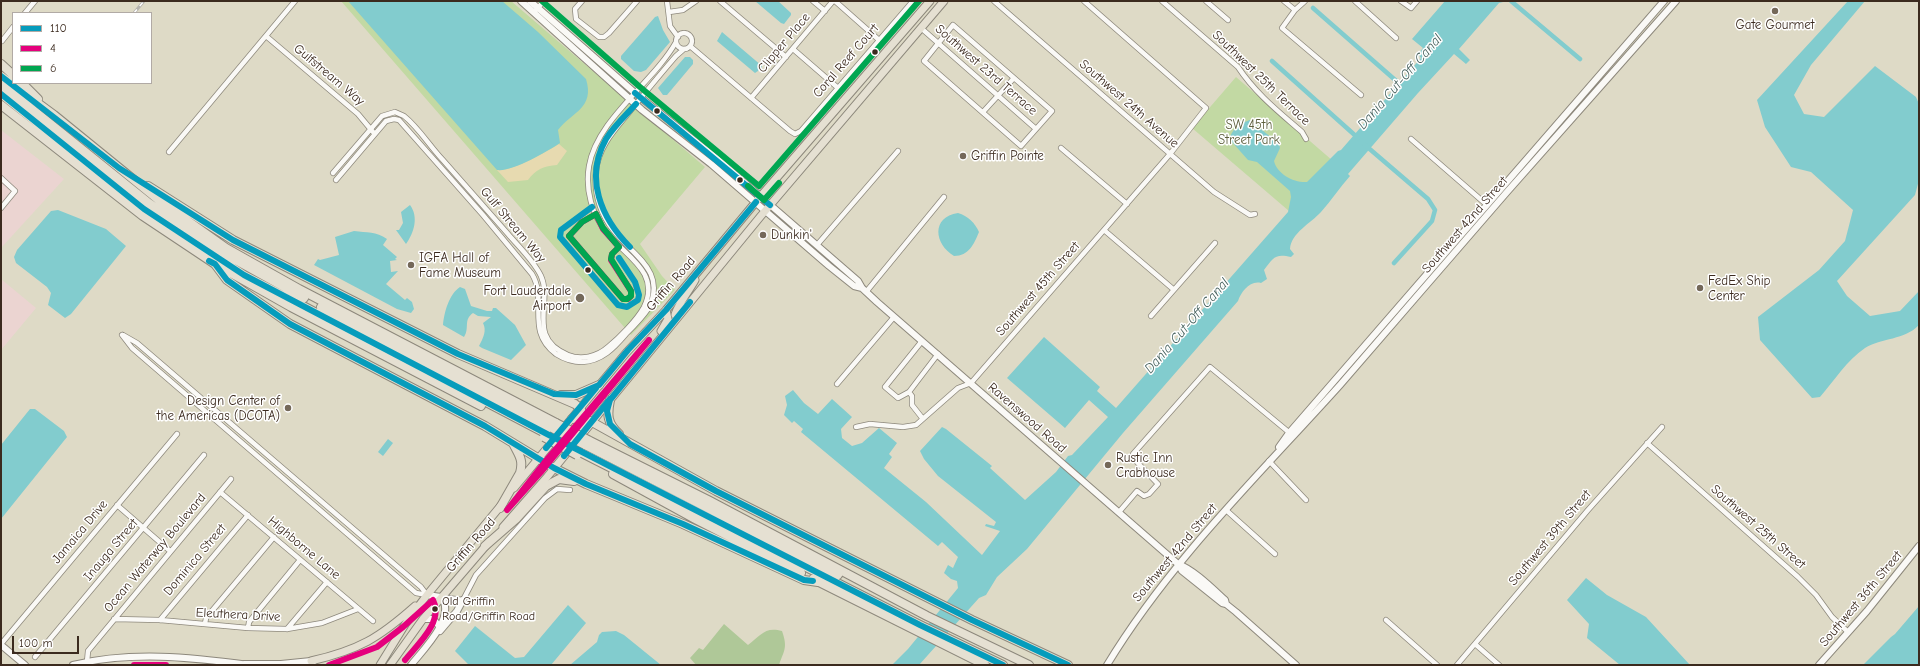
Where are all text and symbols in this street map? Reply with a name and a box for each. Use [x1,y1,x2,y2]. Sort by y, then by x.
marker: Gate Gourmet [1770,6,1780,16]
street label: Clipper Place [754,10,814,76]
legend [12,12,152,84]
place label: Gate Gourmet [1735,17,1815,33]
text: 110 [50,21,67,35]
street label: Coral Reef Court [810,21,882,101]
street label: Southwest 23rd Terrace [932,21,1040,119]
street label: Southwest 25th Terrace [1209,27,1313,129]
water label: Dania Cut-Off Canal [1354,31,1446,133]
text: 4 [50,41,56,55]
street label: Gulfstream Way [290,41,368,109]
unlabelled marker [870,47,880,57]
street label: Southwest 24th Avenue [1076,57,1182,151]
text: 6 [50,61,57,75]
unlabelled marker [652,106,662,116]
park label: SW 45th Street Park [1218,117,1280,148]
place label: Griffin Pointe [971,148,1044,164]
marker: Griffin Pointe [958,151,968,161]
street label: Southwest 42nd Street [1419,173,1511,277]
unlabelled marker [735,175,745,185]
street label: Gulf Stream Way [477,184,549,266]
place label: Dunkin' [771,227,812,243]
marker: Dunkin' [758,230,768,240]
street label: Southwest 45th Street [993,239,1083,339]
place label: IGFA Hall of Fame Museum [419,250,501,281]
street label: Griffin Road [643,254,699,314]
marker: IGFA Hall of Fame Museum [406,260,416,270]
unlabelled marker [583,265,593,275]
place label: FedEx Ship Center [1708,273,1770,304]
water label: Dania Cut-Off Canal [1141,275,1233,377]
place label: Fort Lauderdale Airport [483,283,571,314]
marker: FedEx Ship Center [1695,283,1705,293]
marker: Fort Lauderdale Airport [574,292,586,304]
street label: Ravenswood Road [984,380,1070,456]
place label: Design Center of the Americas (DCOTA) [157,393,280,424]
marker: Design Center of the Americas (DCOTA) [283,403,293,413]
place label: Rustic Inn Crabhouse [1116,450,1175,481]
marker: Rustic Inn Crabhouse [1103,460,1113,470]
street label: Southwest 25th Street [1707,482,1809,572]
street label: Southwest 39th Street [1505,487,1595,589]
street label: Ocean Waterway Boulevard [101,490,209,616]
street label: Jamaica Drive [49,497,111,567]
street label: Southwest 42nd Street [1130,501,1220,605]
street label: Highborne Lane [265,513,343,583]
street label: Griffin Road [443,515,499,575]
street label: Inauga Street [81,516,141,584]
street label: Dominica Street [160,521,230,599]
street label: Southwest 36th Street [1816,548,1906,650]
place label: Old Griffin Road/Griffin Road [442,595,535,623]
marker: Old Griffin Road/Griffin Road [430,604,440,614]
street label: Eleuthera Drive [195,605,281,625]
scale bar [14,628,81,654]
text: 100 m [19,636,52,650]

